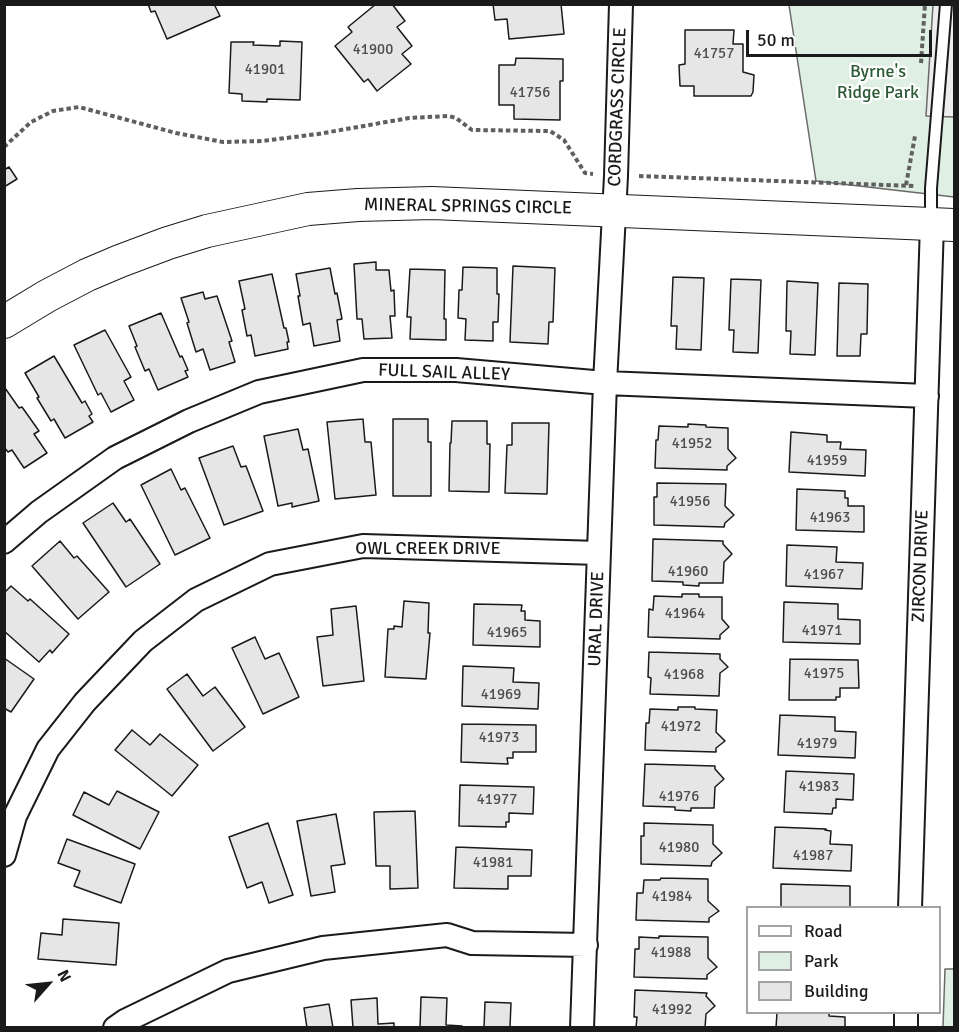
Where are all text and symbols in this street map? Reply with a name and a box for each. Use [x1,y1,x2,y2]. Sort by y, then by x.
scale bar [749,18,935,56]
street label: CORDGRASS CIRCLE [604,27,632,187]
text: 50 m [757,29,795,51]
house number: 41900 [353,41,393,59]
house number: 41757 [694,45,734,63]
house number: 41901 [245,61,285,79]
park label: Byrne's Ridge Park [837,61,919,104]
house number: 41756 [510,84,550,102]
street label: MINERAL SPRINGS CIRCLE [364,194,572,220]
street label: FULL SAIL ALLEY [378,360,510,386]
house number: 41952 [672,435,712,453]
house number: 41959 [807,452,847,470]
house number: 41956 [670,493,710,511]
house number: 41963 [810,509,850,527]
street label: ZIRCON DRIVE [908,509,934,623]
street label: OWL CREEK DRIVE [355,538,501,560]
house number: 41960 [668,563,708,581]
house number: 41967 [804,566,844,584]
street label: URAL DRIVE [585,571,609,667]
house number: 41964 [665,605,705,623]
house number: 41971 [802,622,842,640]
house number: 41965 [487,624,527,642]
house number: 41975 [804,665,844,683]
house number: 41968 [664,666,704,684]
house number: 41969 [481,686,521,704]
house number: 41972 [661,718,701,736]
house number: 41973 [479,729,519,747]
house number: 41979 [797,735,837,753]
house number: 41983 [799,778,839,796]
house number: 41976 [659,788,699,806]
house number: 41977 [477,791,517,809]
house number: 41980 [659,839,699,857]
house number: 41987 [793,847,833,865]
house number: 41981 [473,854,513,872]
house number: 41984 [652,888,692,906]
legend [746,906,941,1014]
text: Road [804,920,843,942]
house number: 41988 [651,944,691,962]
text: Park [804,950,839,972]
north arrow [18,954,78,1014]
text: N [53,966,75,985]
text: Building [804,980,868,1002]
house number: 41992 [652,1001,692,1019]

